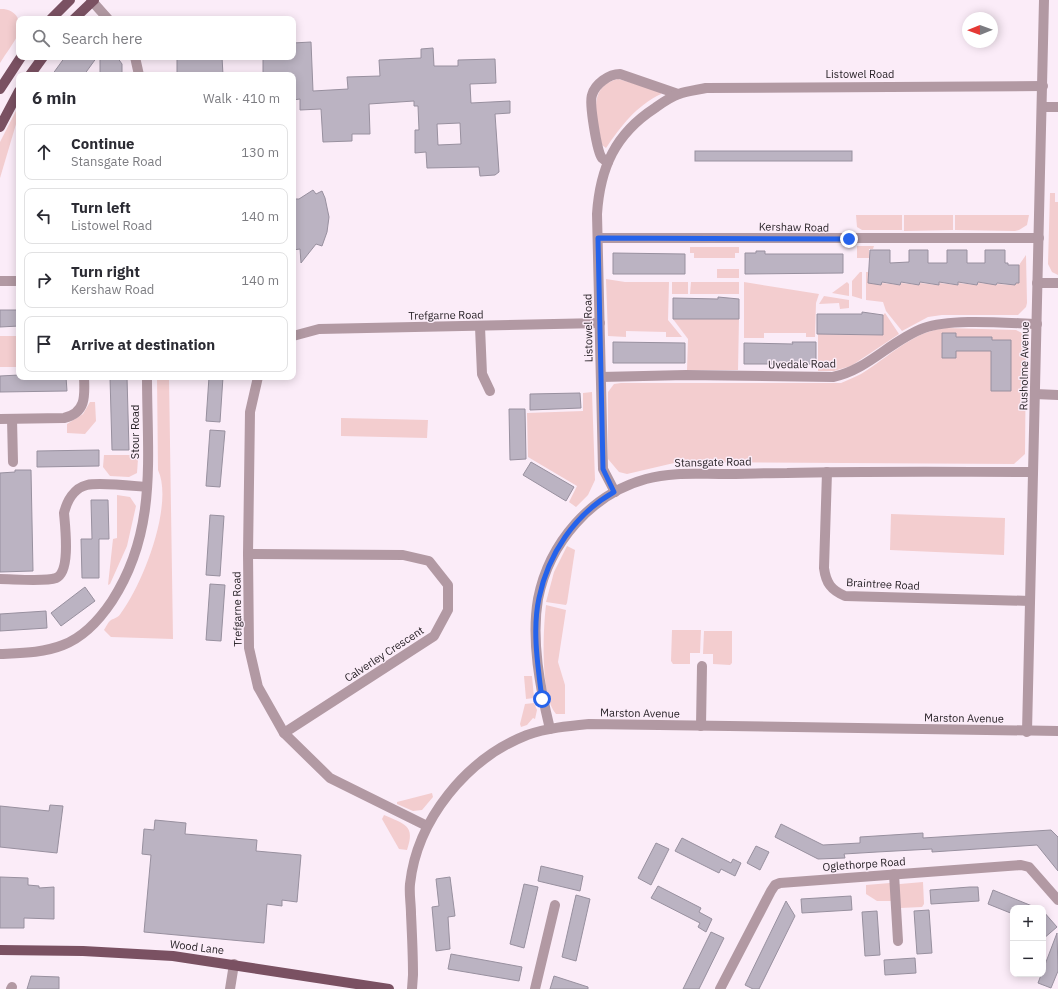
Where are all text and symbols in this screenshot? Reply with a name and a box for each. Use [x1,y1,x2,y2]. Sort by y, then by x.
north arrow [962,12,998,48]
search box [16,16,296,60]
icon: search [30,27,52,49]
text: Search here [62,29,142,48]
street label: Listowel Road [826,67,894,81]
text: 6 min [32,87,76,109]
text: Walk · 410 m [203,90,280,107]
text: Continue [71,134,135,153]
icon: ahead [33,141,55,163]
text: 130 m [241,144,279,161]
text: Stansgate Road [71,153,162,170]
text: Turn left [71,198,131,217]
icon: left [33,205,55,227]
text: 140 m [241,208,279,225]
text: Listowel Road [71,217,152,234]
street label: Kershaw Road [759,219,829,235]
route end [840,230,858,248]
text: Turn right [71,262,140,281]
icon: right [33,269,55,291]
text: 140 m [241,272,279,289]
text: Kershaw Road [71,281,154,298]
street label: Listowel Road [580,293,596,363]
street label: Trefgarne Road [408,307,484,323]
street label: Rusholme Avenue [1016,321,1032,411]
icon: arrive [33,333,55,355]
text: Arrive at destination [71,335,215,354]
street label: Uvedale Road [768,356,836,372]
street label: Stour Road [128,405,142,459]
street label: Stansgate Road [674,454,752,470]
street label: Trefgarne Road [229,571,245,647]
street label: Braintree Road [846,575,920,593]
street label: Calverley Crescent [342,623,426,685]
route start [533,690,551,708]
street label: Marston Avenue [600,705,680,721]
street label: Marston Avenue [924,710,1004,726]
street label: Oglethorpe Road [822,854,906,874]
map controls [1010,905,1046,977]
button: + [1010,905,1046,941]
street label: Wood Lane [169,937,225,957]
button: − [1010,941,1046,977]

